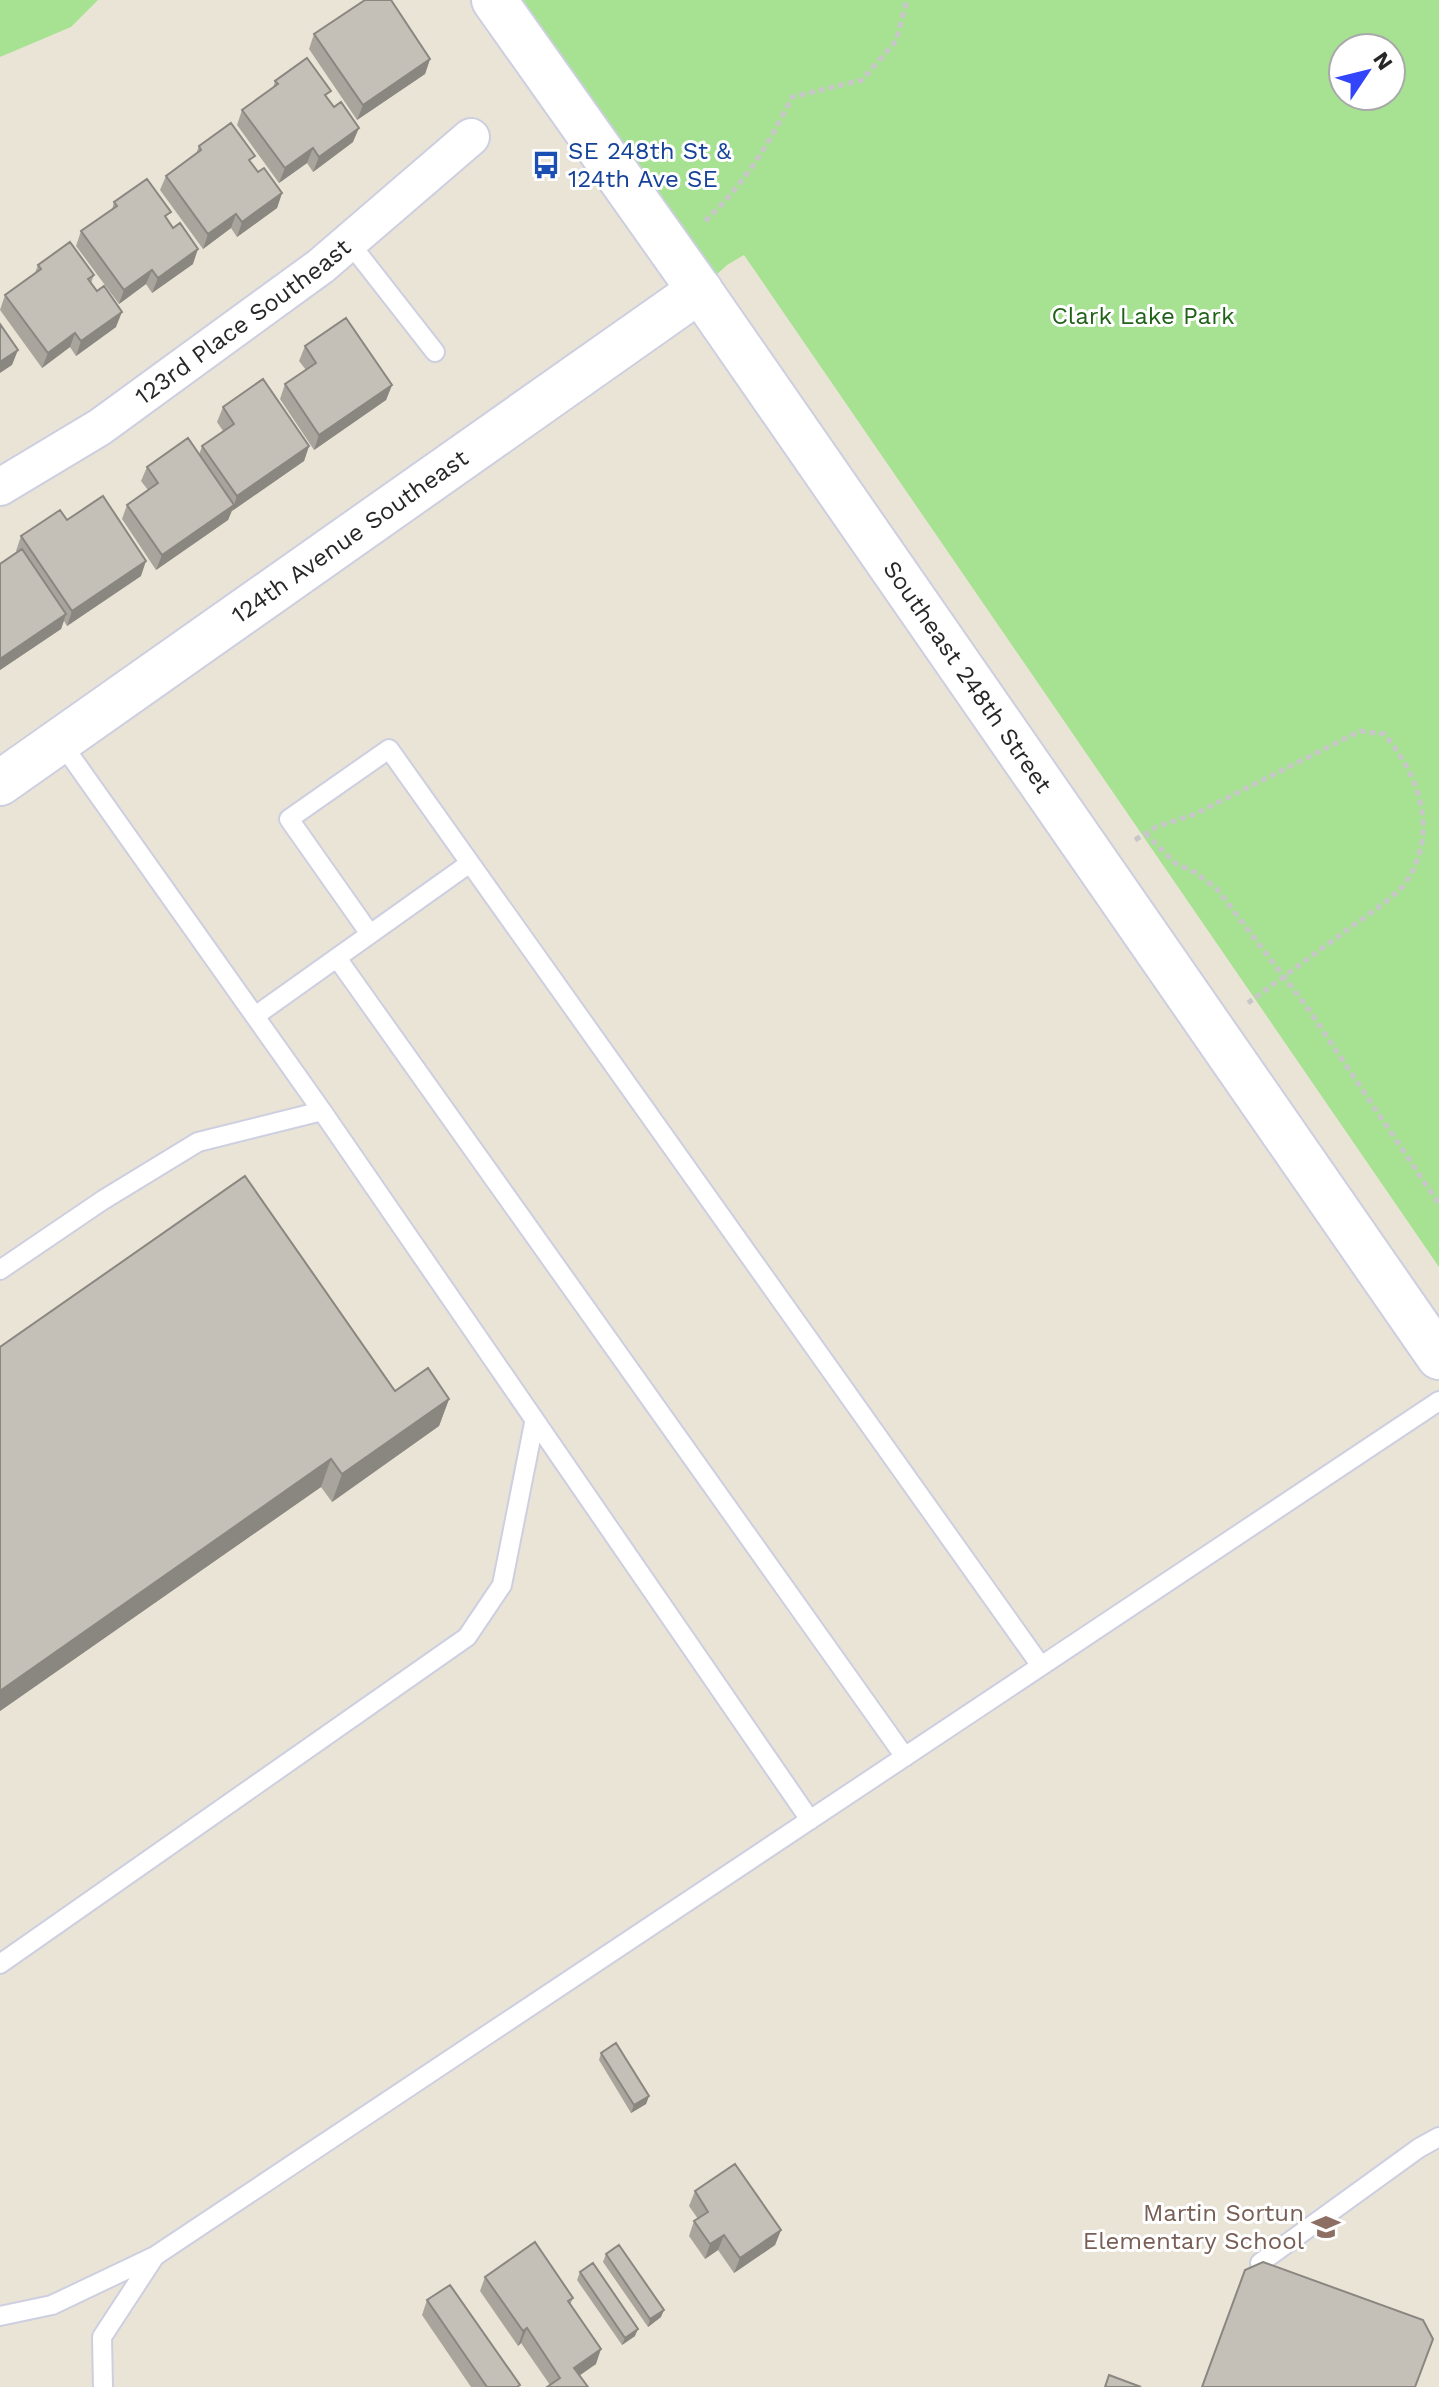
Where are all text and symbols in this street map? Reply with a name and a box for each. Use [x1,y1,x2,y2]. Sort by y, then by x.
north arrow [1327,32,1407,112]
text: N [1368,47,1398,75]
place label: SE 248th St & 124th Ave SE [568,137,732,193]
bus stop icon: SE 248th St & 124th Ave SE [531,150,561,180]
street label: 123rd Place Southeast [130,233,356,411]
park label: Clark Lake Park [1051,302,1235,330]
street label: 124th Avenue Southeast [226,444,473,629]
street label: Southeast 248th Street [877,555,1058,798]
place label: Martin Sortun Elementary School [1083,2199,1305,2255]
school or university icon: Martin Sortun Elementary School [1311,2212,1341,2242]

